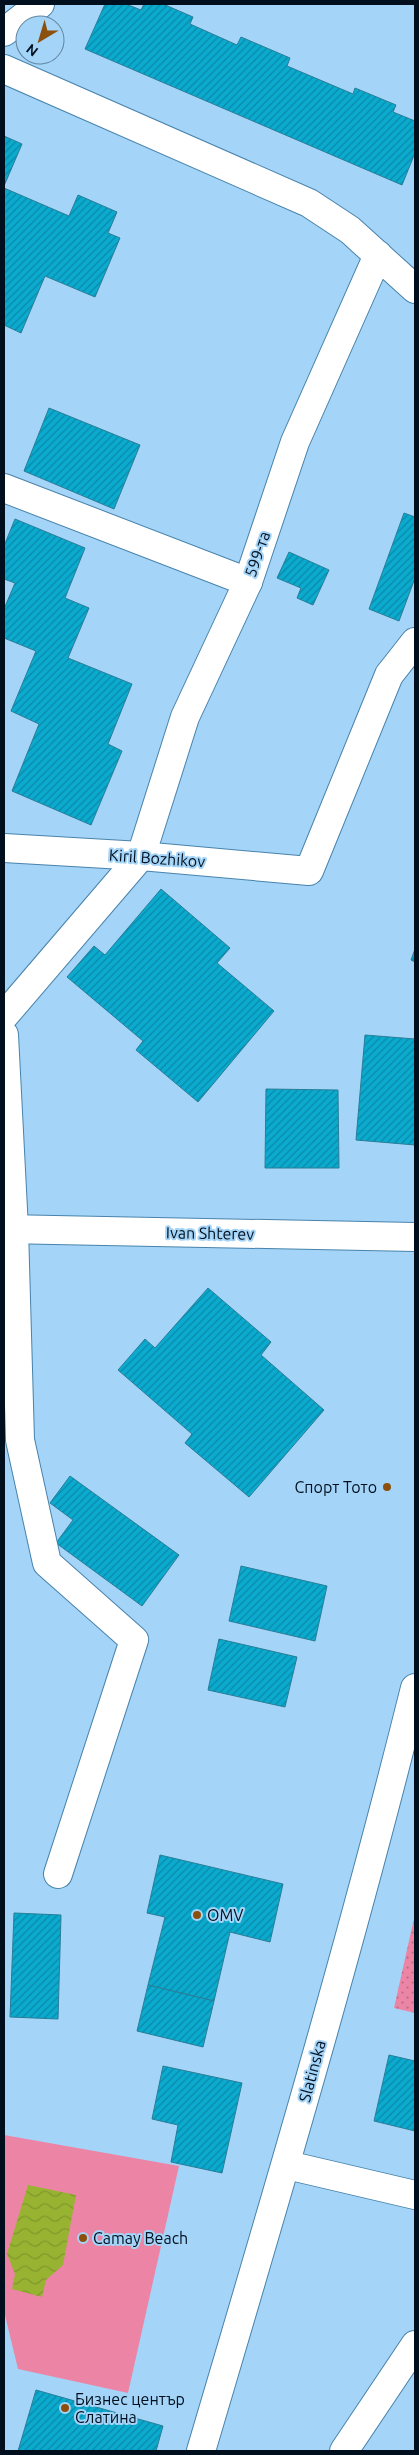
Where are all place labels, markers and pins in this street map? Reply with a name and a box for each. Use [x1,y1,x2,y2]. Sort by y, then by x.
place label: Спорт Тото [295,1478,377,1496]
marker: Спорт Тото [381,1481,393,1493]
place label: OMV [207,1906,243,1924]
marker: OMV [191,1909,203,1921]
place label: Camay Beach [93,2229,188,2247]
marker: Camay Beach [77,2232,89,2244]
place label: Бизнес център Слатина [75,2390,185,2426]
marker: Бизнес център Слатина [59,2402,71,2414]

